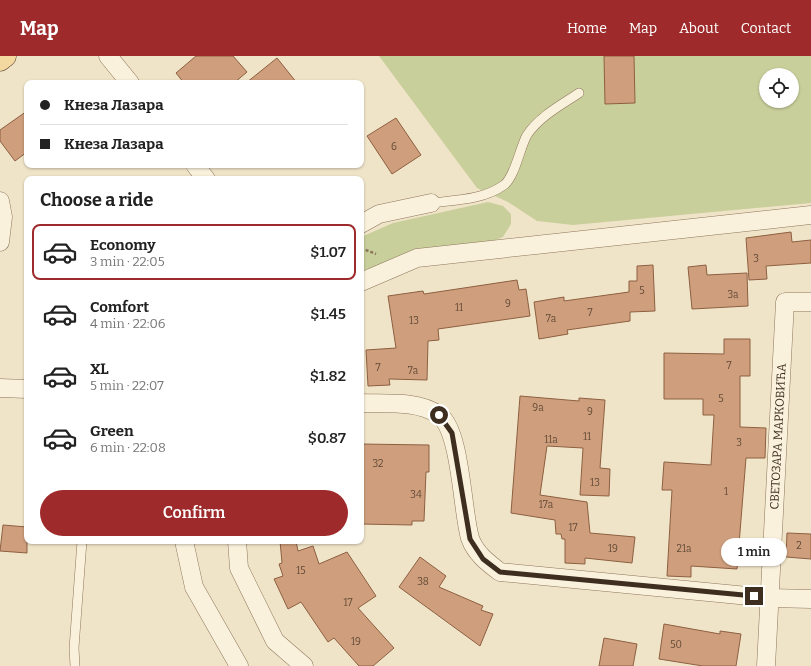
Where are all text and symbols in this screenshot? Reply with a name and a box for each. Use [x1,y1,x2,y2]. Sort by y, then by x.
text: Map [20,17,59,40]
text: Home [567,20,607,37]
text: Map [629,20,657,37]
text: About [679,20,719,37]
text: Contact [741,20,791,37]
map controls [759,68,799,108]
button: locate [759,68,799,108]
text: Кнеза Лазара [64,96,164,114]
text: Кнеза Лазара [64,135,164,153]
house number: 6 [391,141,397,153]
text: Choose a ride [40,189,153,211]
icon: car [42,234,78,270]
text: Economy [90,236,156,254]
text: $1.07 [310,243,346,261]
house number: 3 [753,253,759,265]
text: 3 min · 22:05 [90,254,165,269]
house number: 5 [639,285,645,297]
house number: 3a [728,289,739,301]
icon: car [42,296,78,332]
text: Comfort [90,298,149,316]
house number: 9 [505,298,511,310]
house number: 11 [455,302,463,314]
text: $1.45 [310,305,346,323]
house number: 7 [587,307,593,319]
house number: 7a [546,313,557,325]
house number: 13 [409,315,419,327]
text: 4 min · 22:06 [90,316,166,331]
icon: car [42,358,78,394]
text: XL [90,360,109,378]
house number: 7 [726,360,732,372]
house number: 7 [375,362,381,374]
street label: СВЕТОЗАРА МАРКОВИЋА [767,362,789,510]
house number: 7a [408,365,419,377]
text: $1.82 [310,367,346,385]
text: 5 min · 22:07 [90,378,164,393]
house number: 5 [718,393,724,405]
house number: 9a [532,402,544,414]
route start [430,406,448,424]
house number: 9 [587,406,593,418]
icon: car [42,420,78,456]
text: Green [90,422,134,440]
text: $0.87 [308,429,346,447]
house number: 11 [583,431,591,443]
house number: 11a [544,434,558,446]
house number: 3 [736,437,742,449]
text: 6 min · 22:08 [90,440,166,455]
house number: 32 [372,458,384,470]
house number: 13 [590,477,600,489]
house number: 1 [724,486,728,498]
house number: 34 [410,489,422,501]
button: Confirm [40,490,348,536]
house number: 17a [539,499,554,511]
house number: 17 [569,522,577,534]
callout: 1 min [721,538,787,566]
house number: 2 [796,540,802,552]
house number: 19 [608,543,618,555]
house number: 21a [677,543,692,555]
text: 1 min [738,544,770,559]
house number: 15 [296,565,306,577]
house number: 38 [417,576,429,588]
route end [745,587,763,605]
house number: 17 [344,597,352,609]
house number: 19 [351,636,361,648]
house number: 50 [670,639,682,651]

